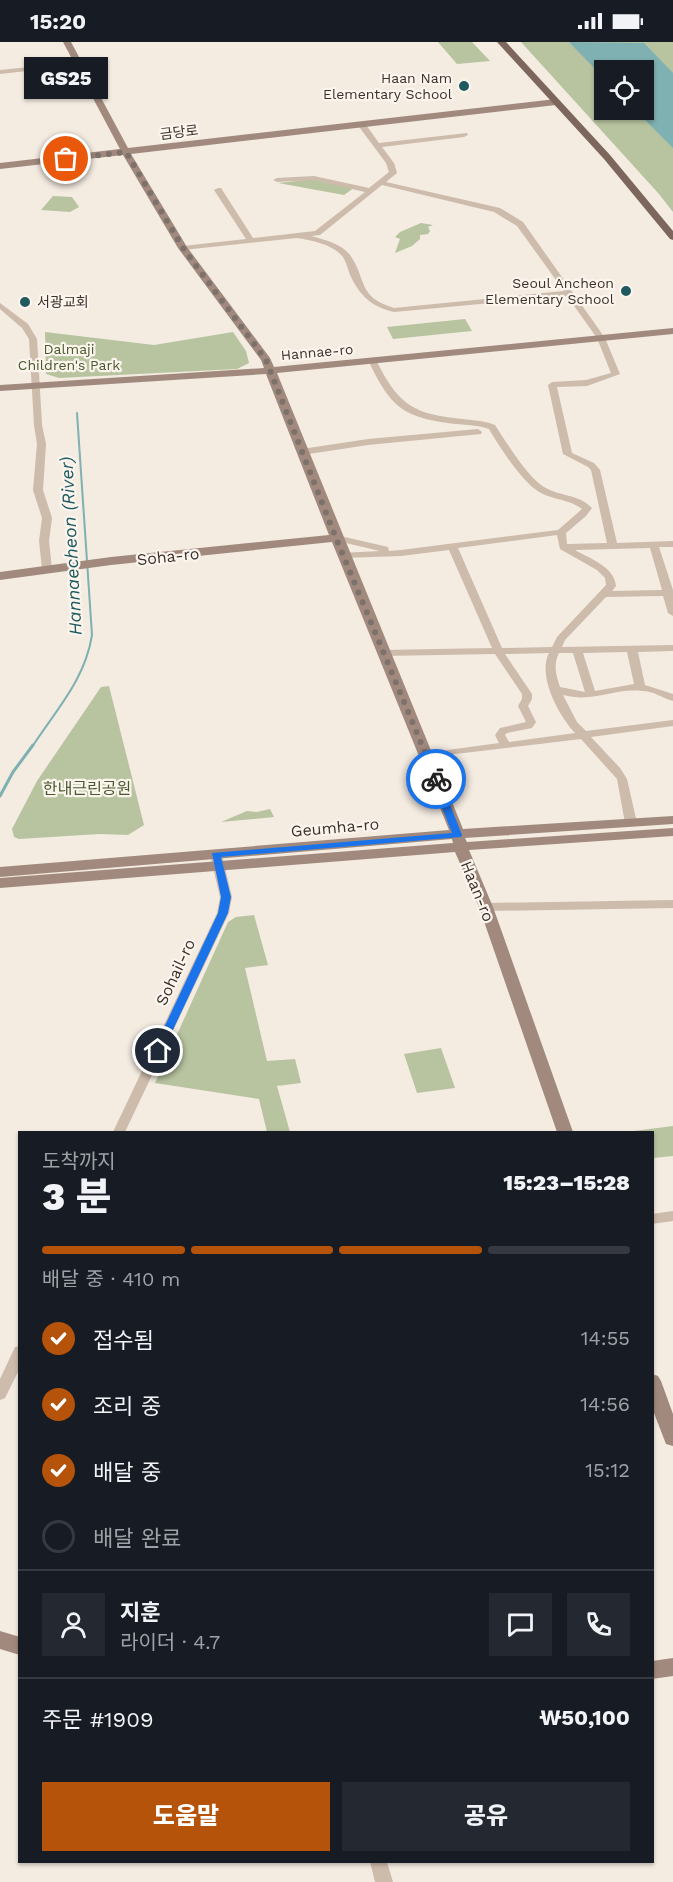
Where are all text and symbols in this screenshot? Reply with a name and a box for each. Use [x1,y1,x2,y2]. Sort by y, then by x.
text: 15:20 [30,9,86,34]
callout: GS25 [24,57,108,99]
map controls [594,60,654,120]
button: locate [594,60,654,120]
text: GS25 [40,66,92,90]
place label: Haan Nam Elementary School [323,70,453,102]
marker: Haan Nam Elementary School [457,79,471,93]
street label: 금당로 [159,122,199,142]
pin [40,133,91,184]
icon: bag [49,142,82,175]
place label: Seoul Ancheon Elementary School [485,275,615,307]
marker: Seoul Ancheon Elementary School [619,284,633,298]
place label: 서광교회 [37,294,89,310]
marker: 서광교회 [18,295,32,309]
park label: Dalmaji Children's Park [18,341,120,373]
street label: Hannae-ro [280,341,354,363]
water label: Hannaecheon (River) [55,456,86,636]
street label: Soha-ro [136,544,200,569]
courier [406,749,466,809]
icon: bike [420,763,453,796]
park label: 한내근린공원 [43,779,131,798]
street label: Geumha-ro [290,814,380,841]
street label: Haan-ro [457,858,498,924]
street label: Sohail-ro [152,936,199,1009]
pin [132,1025,183,1076]
icon: home [141,1034,174,1067]
text: 도착까지 [42,1149,116,1173]
text: 15:23–15:28 [503,1170,630,1195]
text: 3 분 [42,1174,112,1219]
text: 배달 중 · 410 m [42,1267,180,1291]
icon: check [42,1322,75,1355]
text: 14:55 [581,1326,630,1350]
text: 접수됨 [93,1328,154,1353]
icon: check [42,1388,75,1421]
text: 14:56 [580,1392,630,1416]
text: 조리 중 [93,1394,161,1419]
icon: check [42,1454,75,1487]
text: 15:12 [585,1458,630,1482]
text: 배달 중 [93,1460,161,1485]
text: 배달 완료 [93,1526,181,1551]
button: person [42,1593,105,1656]
button: chat [489,1593,552,1656]
button: phone [567,1593,630,1656]
text: 지훈 [120,1600,160,1625]
text: 라이더 · 4.7 [120,1630,220,1654]
text: ₩50,100 [539,1705,630,1730]
text: 주문 #1909 [42,1707,153,1732]
button: 도움말 [42,1782,330,1851]
button: 공유 [342,1782,630,1851]

